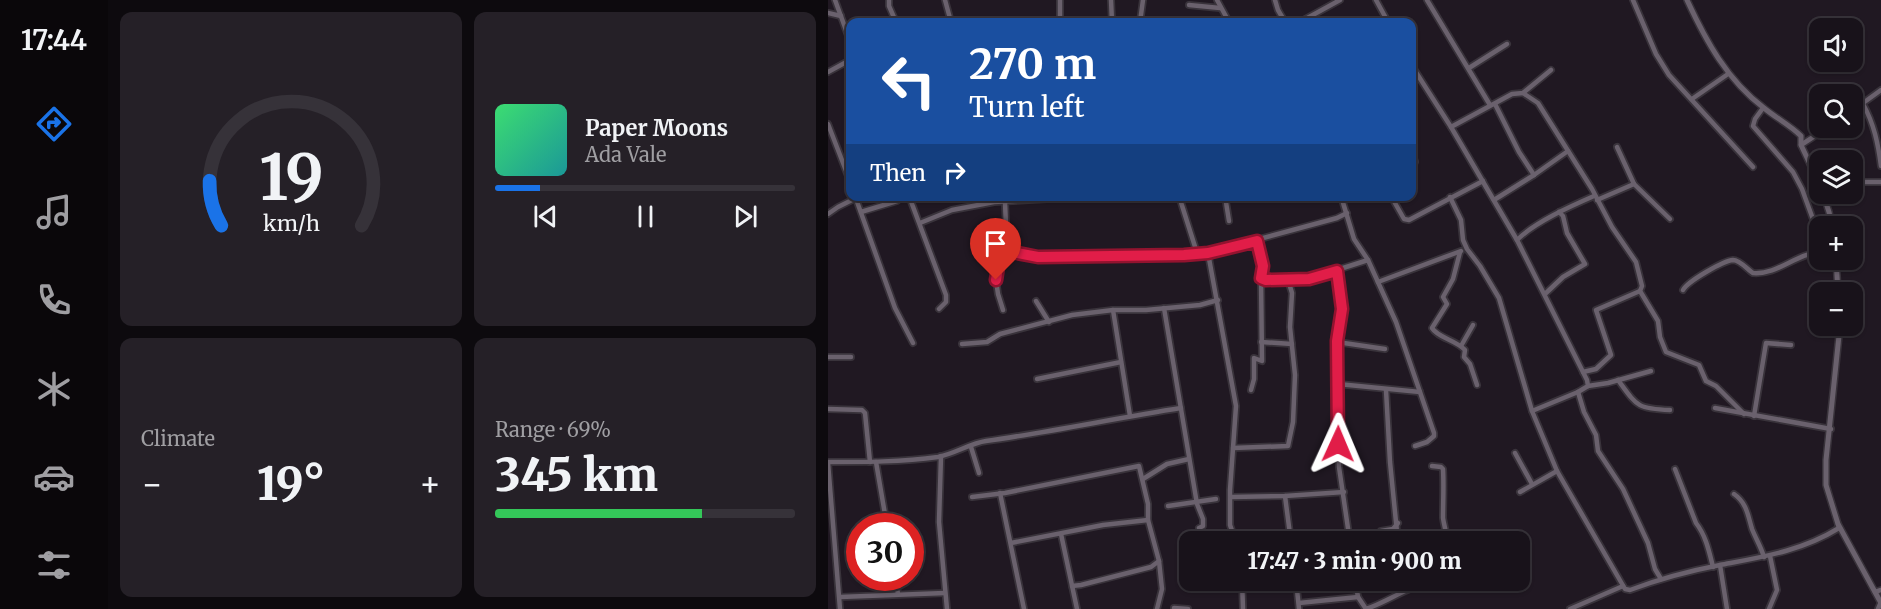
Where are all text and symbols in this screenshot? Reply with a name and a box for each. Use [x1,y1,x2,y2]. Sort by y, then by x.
map controls [1809,18,1863,336]
button: sound [1809,18,1863,72]
text: 17:44 [21,23,87,57]
text: 270 m [969,38,1096,90]
icon: left [870,42,948,120]
button: search [1809,84,1863,138]
text: Turn left [969,90,1084,124]
icon: directions [33,103,75,145]
text: Paper Moons [585,114,728,142]
text: 19 [259,139,323,217]
text: Ada Vale [585,142,666,167]
button: layers [1809,150,1863,204]
icon: right [938,156,971,189]
text: Then [870,159,926,187]
icon: music [33,191,75,233]
icon: previous [529,200,562,233]
icon: pause [629,200,662,233]
icon: next [729,200,762,233]
text: km/h [263,210,319,237]
button: + [1809,216,1863,270]
pin [970,218,1021,280]
icon: arrive [979,227,1012,260]
icon: phone [33,279,75,321]
button: − [1809,282,1863,336]
icon: climate [33,368,75,410]
position arrow [1306,412,1370,476]
text: Range · 69% [495,417,611,442]
text: Climate [141,426,215,451]
text: 345 km [495,447,658,503]
icon: car [33,456,75,498]
text: 19° [257,456,325,512]
text: − [141,464,163,505]
text: + [419,464,441,505]
speed limit sign: 30 [846,513,924,591]
icon: filters [33,544,75,586]
text: 17:47 · 3 min · 900 m [1248,547,1461,575]

